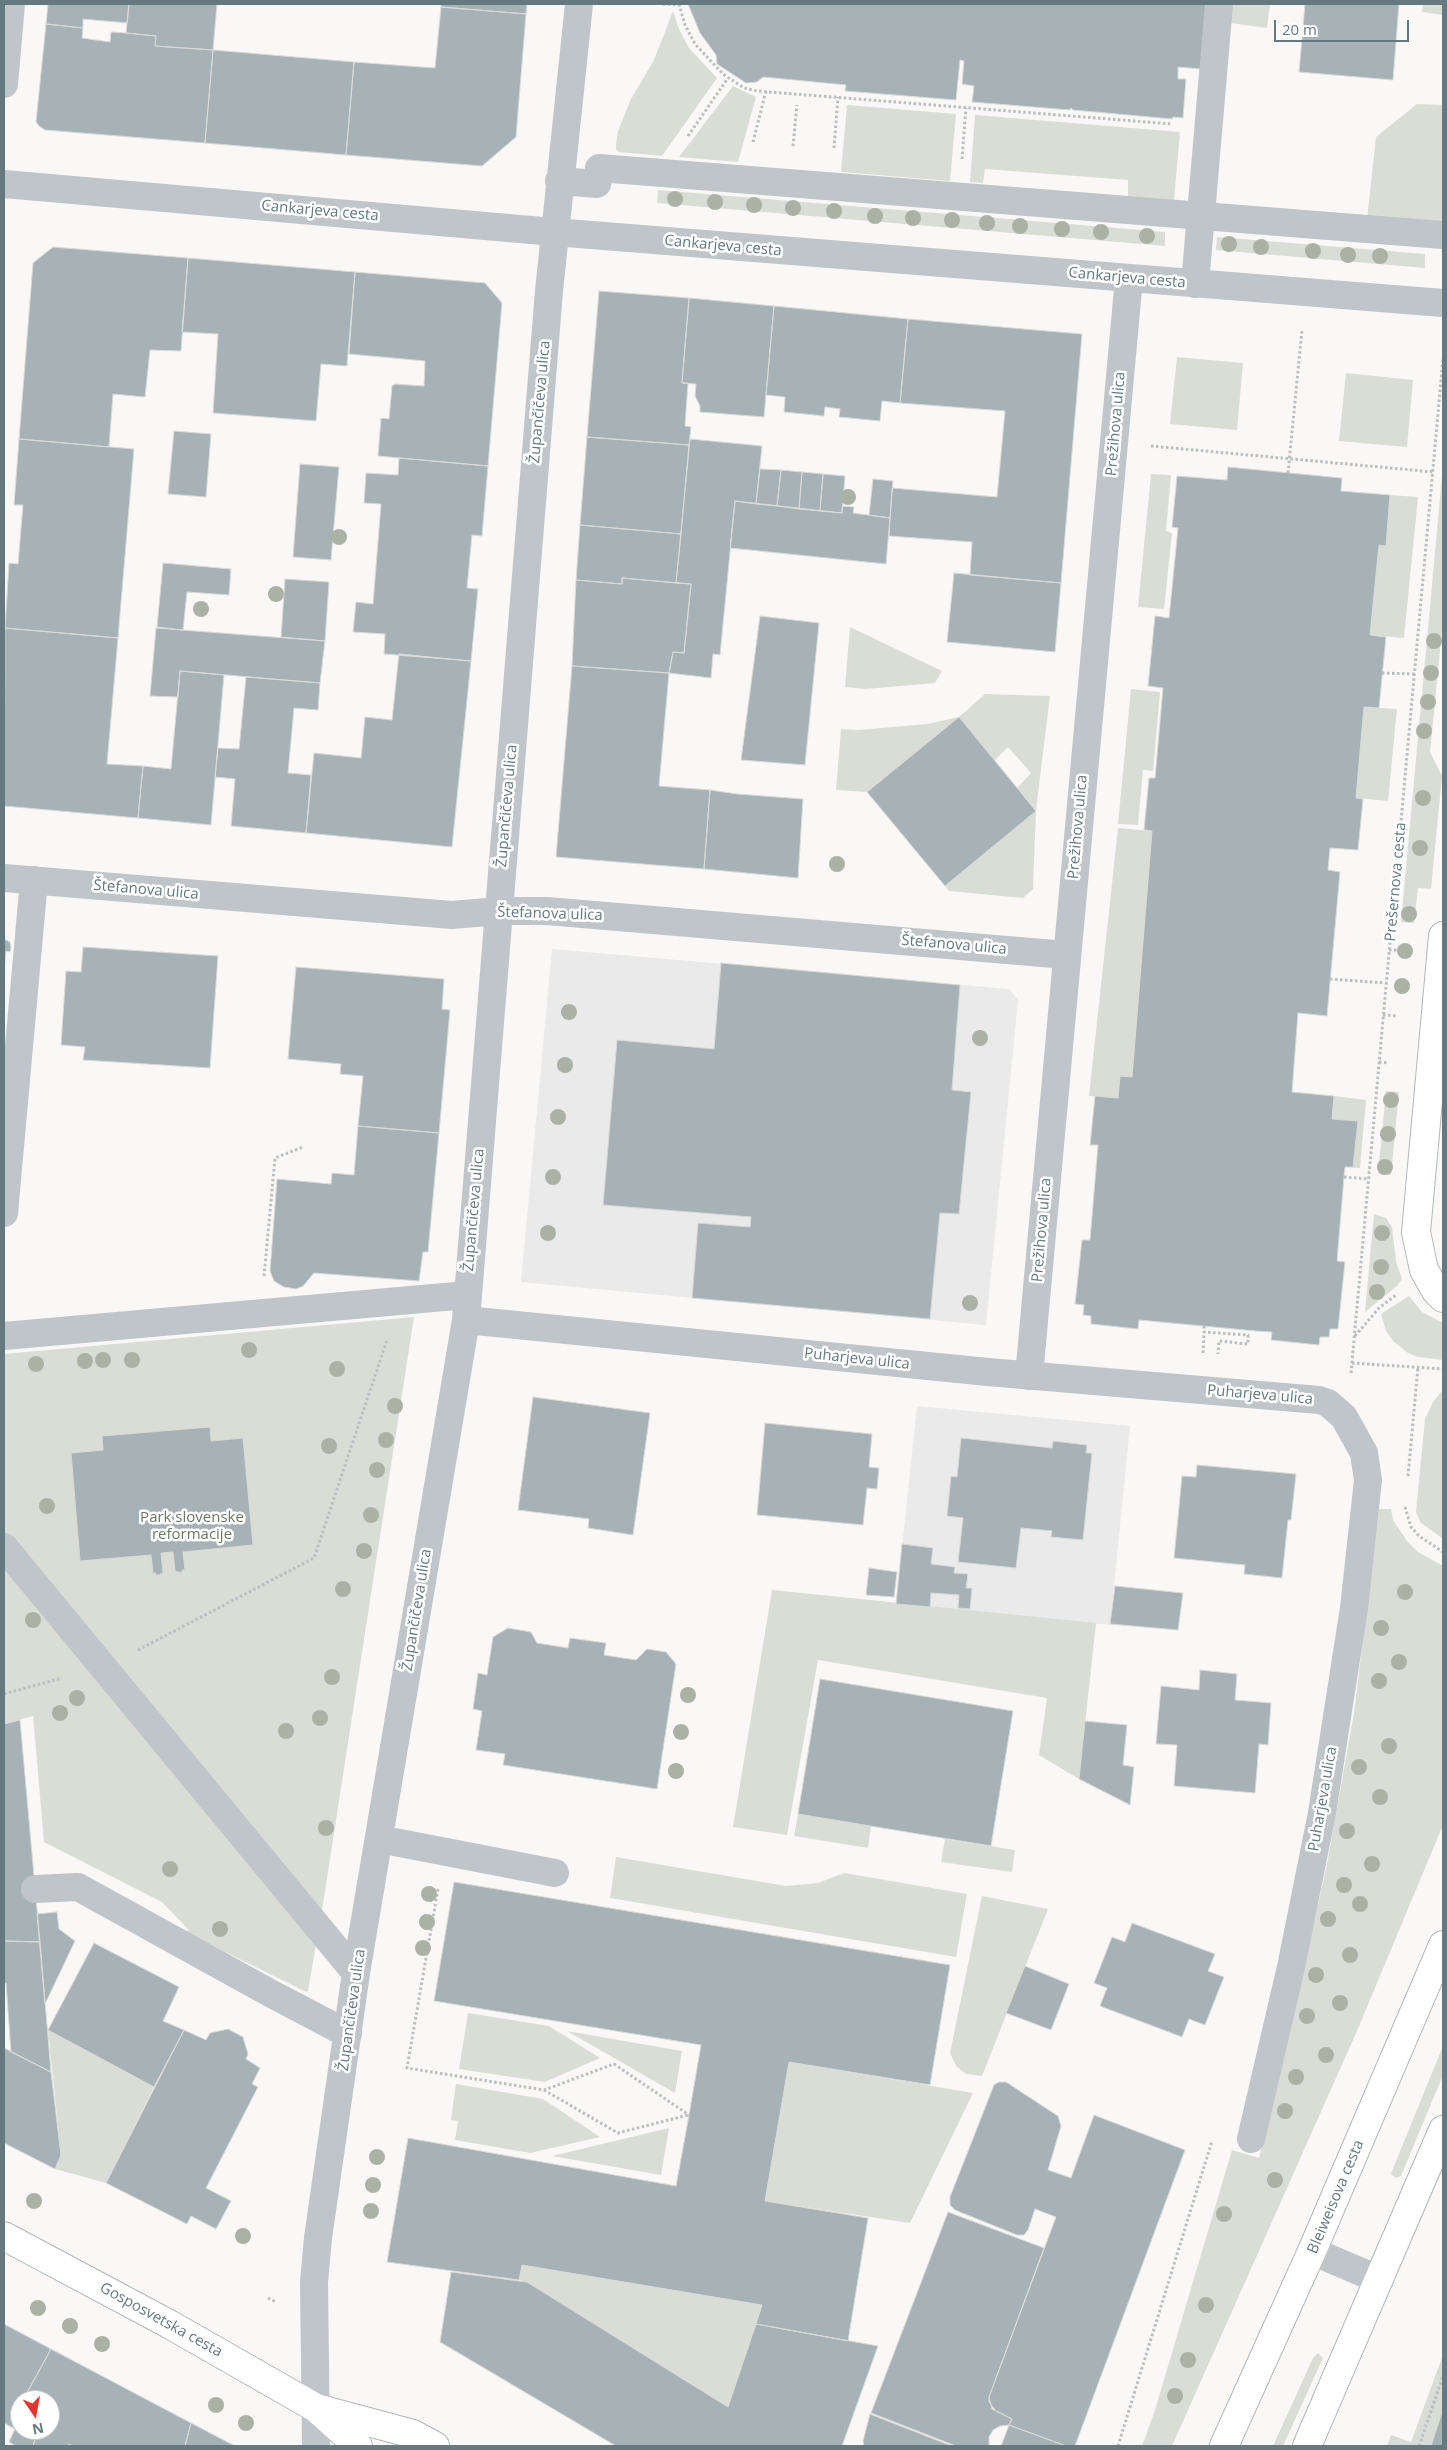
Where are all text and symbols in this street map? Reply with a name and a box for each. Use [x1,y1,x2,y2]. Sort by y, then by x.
scale bar [1277,10,1412,42]
text: 20 m [1282,19,1317,39]
street label: Cankarjeva cesta [261,197,379,225]
street label: Cankarjeva cesta [664,232,782,260]
street label: Cankarjeva cesta [1068,264,1186,292]
street label: Župančičeva ulica [526,340,554,464]
street label: Prežihova ulica [1102,371,1130,477]
street label: Župančičeva ulica [493,744,521,868]
street label: Prežihova ulica [1064,774,1092,880]
street label: Prešernova cesta [1382,822,1410,942]
street label: Štefanova ulica [93,876,199,904]
street label: Štefanova ulica [497,903,603,925]
street label: Štefanova ulica [901,931,1007,959]
street label: Župančičeva ulica [460,1148,488,1272]
street label: Prežihova ulica [1028,1177,1056,1283]
street label: Puharjeva ulica [803,1345,911,1373]
street label: Puharjeva ulica [1206,1381,1314,1409]
park label: Park slovenske reformacije [140,1509,244,1544]
street label: Župančičeva ulica [398,1548,436,1672]
street label: Puharjeva ulica [1305,1745,1341,1853]
street label: Župančičeva ulica [335,1948,369,2072]
street label: Bleiweisova cesta [1304,2137,1368,2257]
street label: Gosposvetska cesta [97,2279,225,2361]
north arrow [10,2390,60,2440]
text: N [30,2419,46,2440]

